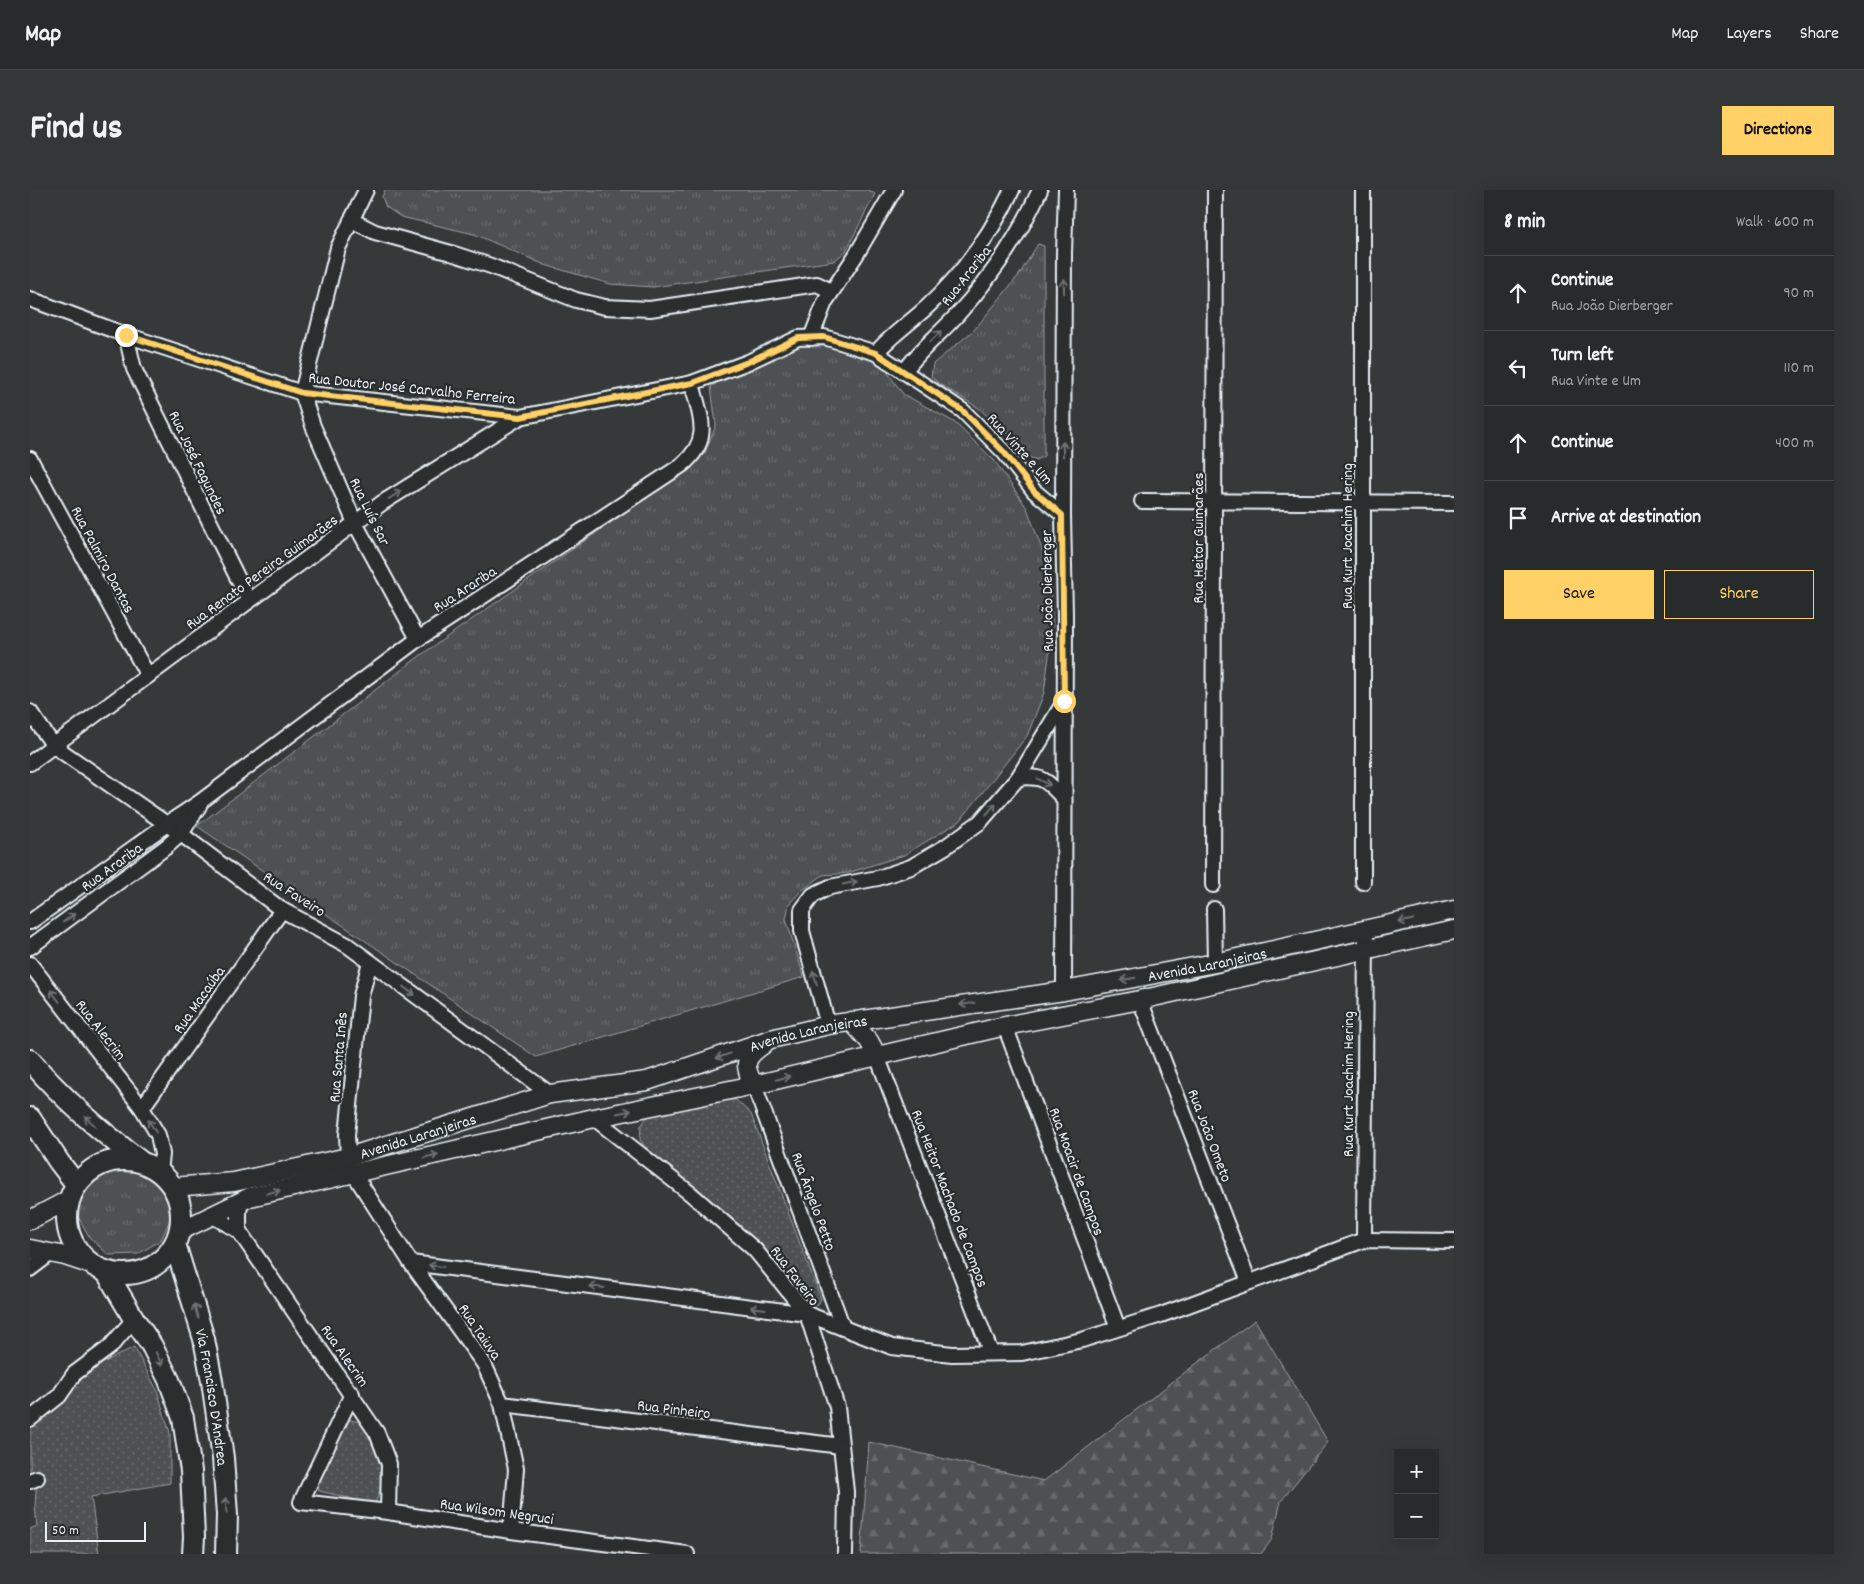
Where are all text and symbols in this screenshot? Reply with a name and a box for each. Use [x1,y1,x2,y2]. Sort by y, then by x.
text: Map [25,18,61,52]
text: Map [1671,22,1698,47]
text: Layers [1726,22,1772,47]
text: Share [1800,22,1839,47]
text: Find us [30,105,122,155]
button: Directions [1722,106,1834,155]
text: 8 min [1504,208,1545,238]
text: Walk · 600 m [1736,211,1814,234]
street label: Rua Arariba [936,241,998,312]
text: Continue [1551,268,1613,295]
one-way arrow [1059,278,1069,294]
icon: ahead [1504,279,1532,307]
text: 90 m [1783,282,1814,305]
text: Rua João Dierberger [1551,295,1673,318]
route end [115,324,138,347]
one-way arrow [930,330,943,342]
text: Turn left [1551,343,1614,370]
icon: left [1504,354,1532,382]
text: 110 m [1784,357,1814,380]
street label: Rua Doutor José Carvalho Ferreira [307,367,517,412]
text: Rua Vinte e Um [1551,370,1641,393]
street label: Rua José Fagundes [162,407,232,519]
street label: Rua Vinte e Um [981,409,1058,491]
icon: ahead [1504,429,1532,457]
text: Continue [1551,430,1613,457]
text: 400 m [1775,432,1814,455]
one-way arrow [1058,441,1068,457]
street label: Rua Kurt Joachim Hering [1337,463,1360,609]
street label: Rua Heitor Guimarães [1188,472,1211,603]
street label: Rua Luís Sar [342,474,395,550]
one-way arrow [388,489,402,500]
street label: Rua Palmiro Dantas [64,503,140,618]
icon: arrive [1504,504,1532,532]
text: Arrive at destination [1551,505,1701,532]
street label: Rua Renato Pereira Guimarães [181,510,344,636]
street label: Rua João Dierberger [1036,530,1061,652]
street label: Rua Arariba [429,561,502,619]
button: Save [1504,570,1654,619]
button: Share [1664,570,1814,619]
route start [1053,690,1076,713]
one-way arrow [1036,777,1051,787]
one-way arrow [985,802,997,815]
street label: Rua Arariba [77,837,148,898]
street label: Rua Faveiro [258,866,329,924]
one-way arrow [842,878,858,888]
one-way arrow [62,913,76,923]
one-way arrow [1399,916,1415,926]
street label: Avenida Laranjeiras [1146,943,1269,989]
street label: Rua Macaúba [168,961,232,1039]
one-way arrow [810,971,819,987]
one-way arrow [1120,975,1136,985]
one-way arrow [402,986,416,996]
one-way arrow [49,990,60,1003]
street label: Rua Alecrim [69,995,131,1066]
one-way arrow [959,1000,975,1010]
street label: Avenida Laranjeiras [747,1010,869,1060]
street label: Rua Santa Inês [324,1011,355,1103]
street label: Rua Kurt Joachim Hering [1338,1011,1361,1157]
one-way arrow [715,1051,731,1061]
one-way arrow [774,1073,790,1082]
street label: Rua João Ometo [1180,1086,1237,1186]
street label: Rua Moacir de Campos [1042,1105,1110,1239]
one-way arrow [615,1107,631,1116]
street label: Rua Heitor Machado de Campos [904,1107,993,1291]
street label: Avenida Laranjeiras [357,1109,480,1167]
one-way arrow [84,1115,97,1127]
one-way arrow [147,1119,157,1133]
street label: Rua Ângelo Petto [784,1149,841,1254]
one-way arrow [423,1151,439,1160]
one-way arrow [264,1187,280,1196]
street label: Rua Faveiro [764,1242,824,1311]
one-way arrow [429,1261,445,1271]
one-way arrow [590,1282,606,1292]
street label: Rua Taiuva [452,1300,507,1366]
one-way arrow [191,1303,201,1319]
one-way arrow [751,1303,767,1313]
street label: Rua Alecrim [314,1320,374,1392]
street label: Via Francisco D'Andrea [187,1326,233,1467]
one-way arrow [154,1352,164,1367]
street label: Rua Pinheiro [636,1395,712,1426]
map controls [1394,1449,1439,1539]
button: + [1394,1449,1439,1494]
street label: Rua Wilsom Negruci [438,1493,555,1532]
button: − [1394,1494,1439,1539]
one-way arrow [222,1498,231,1514]
scale bar [45,1519,146,1542]
text: 50 m [52,1521,79,1541]

